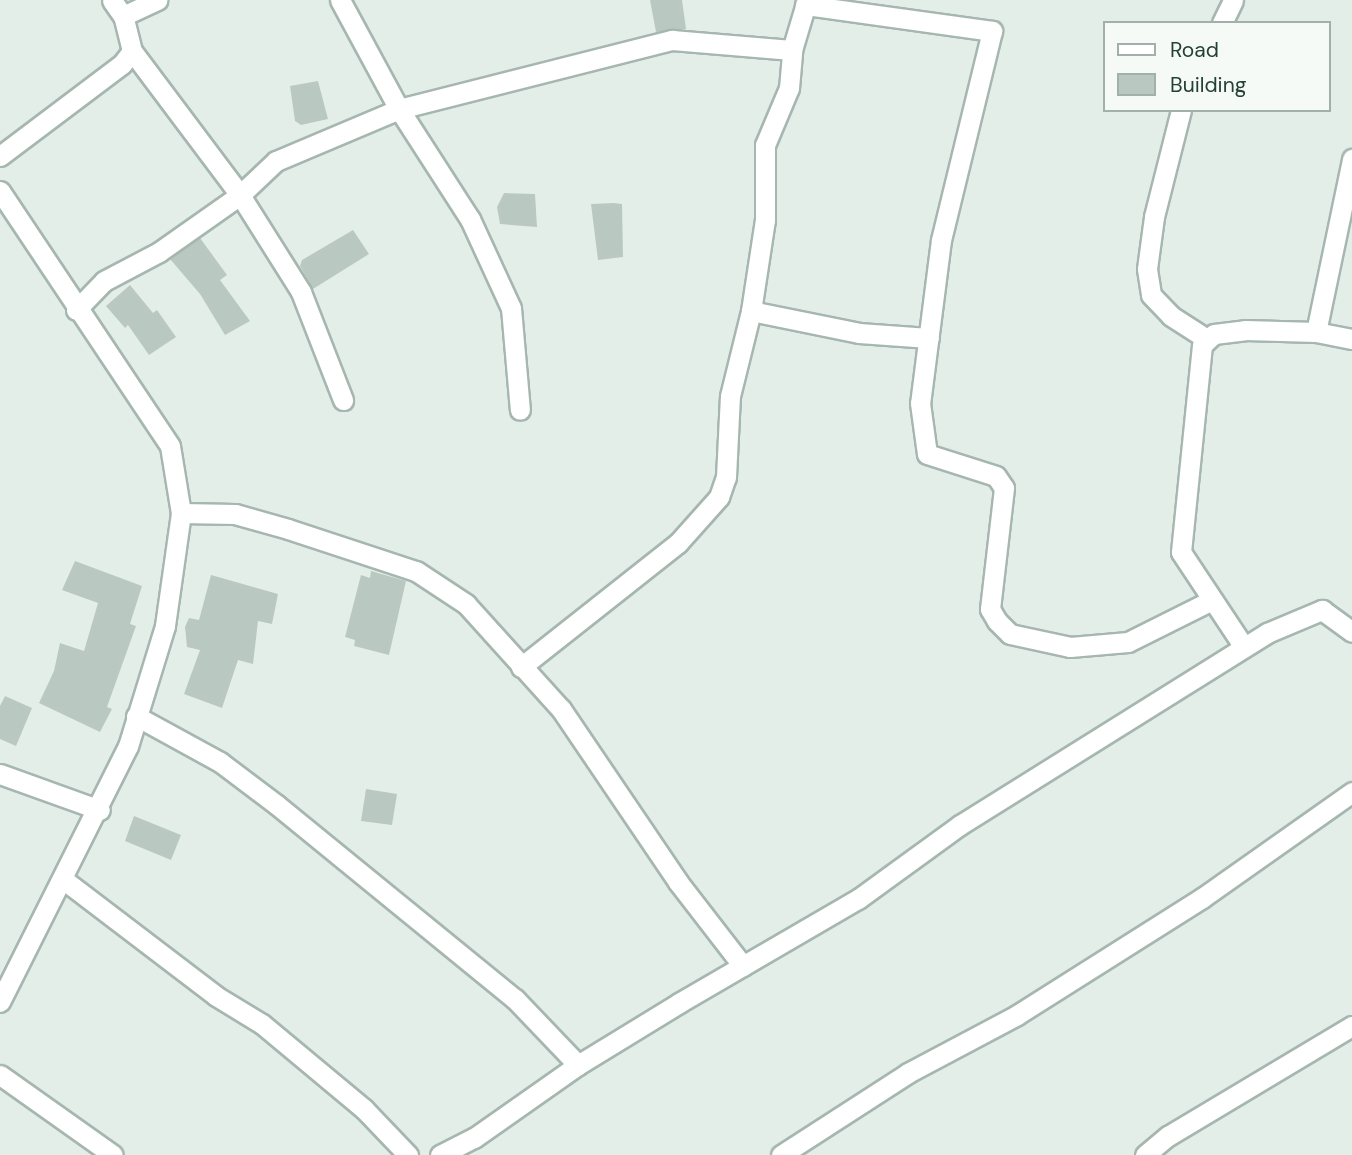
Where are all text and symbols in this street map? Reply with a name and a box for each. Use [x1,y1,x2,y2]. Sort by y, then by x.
legend [1104,21,1331,112]
text: Road [1170,36,1219,64]
text: Building [1170,71,1246,99]

